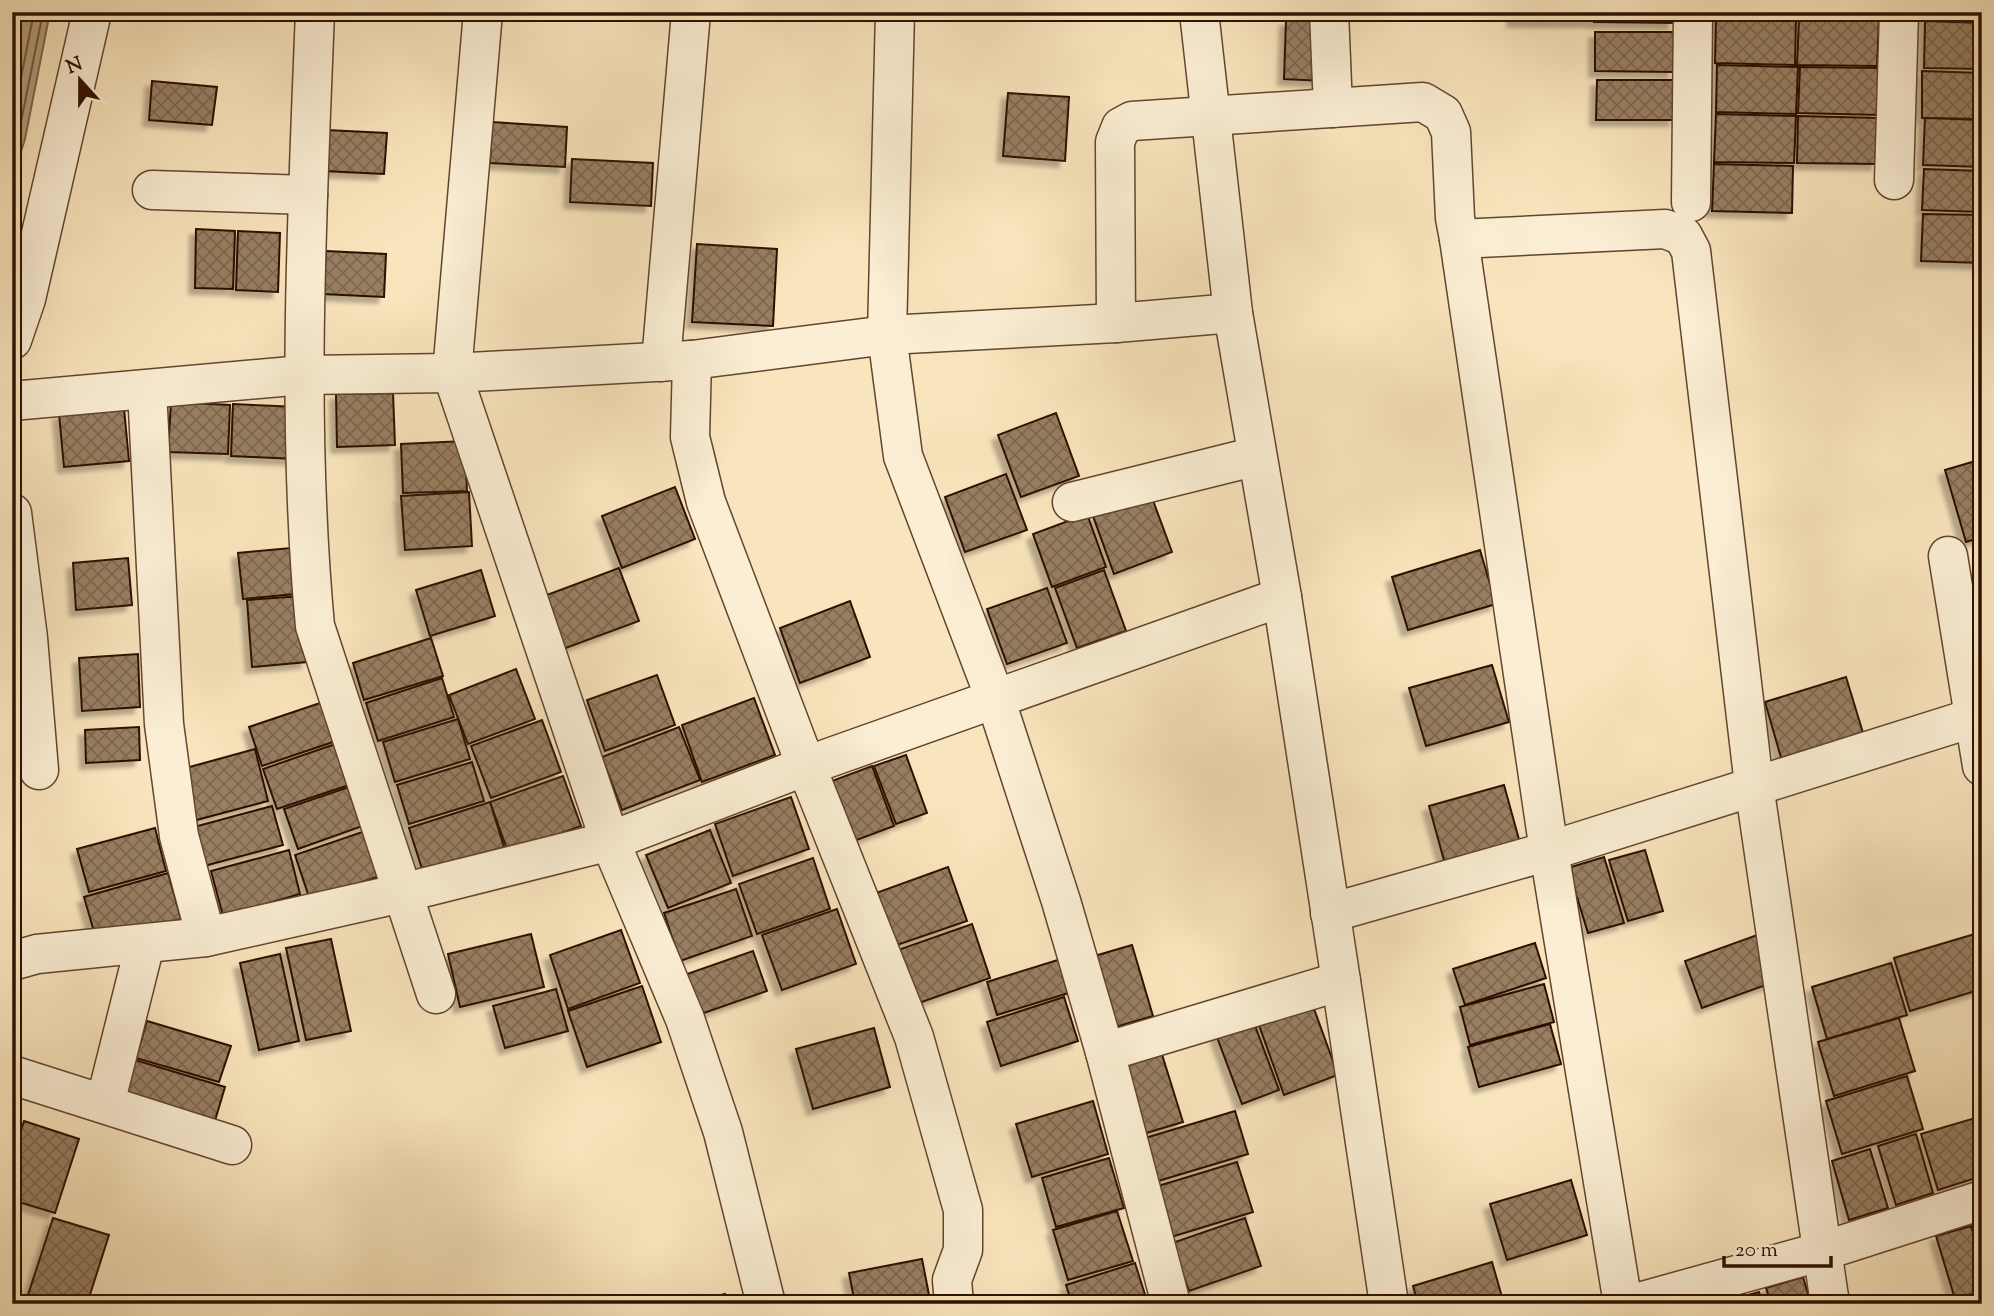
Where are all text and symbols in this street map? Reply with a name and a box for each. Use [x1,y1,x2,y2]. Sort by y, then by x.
north arrow [46,46,116,116]
text: N [63,51,87,82]
scale bar [1724,1225,1831,1269]
text: 20 m [1735,1236,1778,1266]

